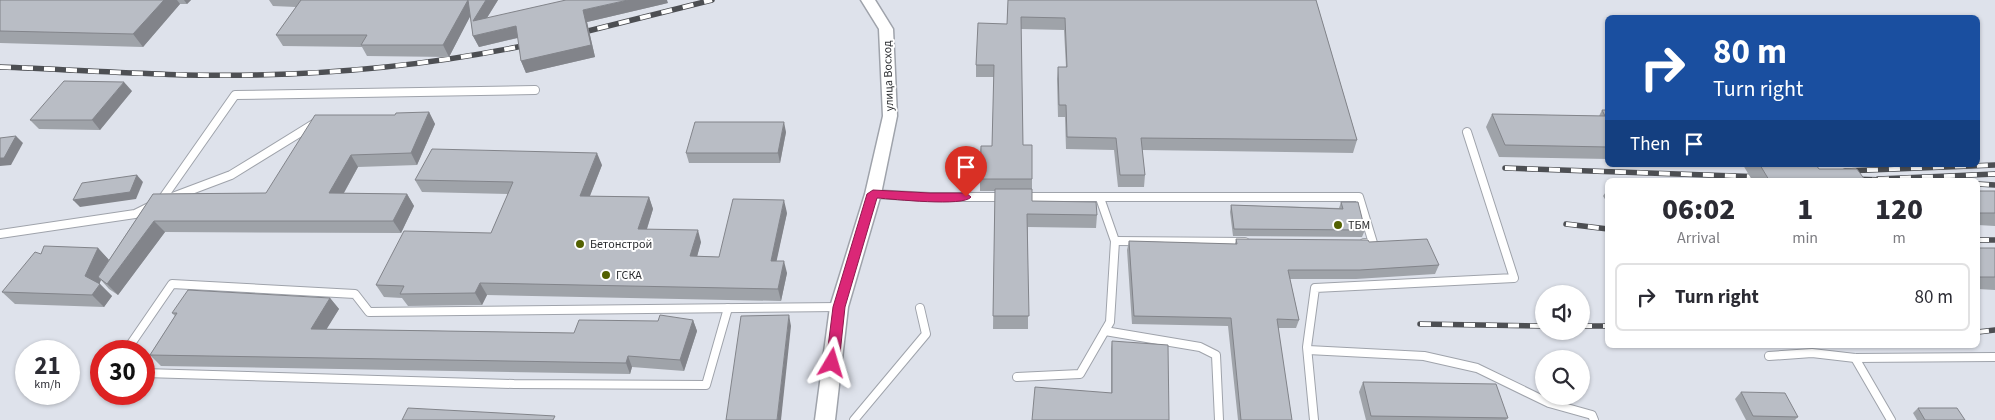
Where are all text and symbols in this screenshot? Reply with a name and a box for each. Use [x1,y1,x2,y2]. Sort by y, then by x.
text: 80 m [1713,27,1787,77]
icon: right [1630,35,1695,100]
street label: улица Восход [879,40,898,112]
text: Turn right [1713,73,1803,105]
icon: arrive [1680,130,1708,158]
text: Then [1630,131,1670,158]
pin [945,146,987,197]
icon: arrive [952,153,980,181]
text: 06:02 [1662,188,1735,231]
text: 1 [1797,188,1813,231]
text: 120 [1875,188,1923,231]
place label: ТБМ [1348,217,1370,234]
marker: ТБМ [1332,219,1344,231]
text: Arrival [1677,227,1720,249]
text: min [1792,227,1818,249]
text: m [1892,227,1906,249]
place label: Бетонстрой [590,236,652,253]
marker: Бетонстрой [574,238,586,250]
place label: ГСКА [616,267,642,284]
marker: ГСКА [600,269,612,281]
icon: right [1632,283,1660,311]
text: Turn right [1675,284,1759,311]
text: 80 m [1915,284,1953,311]
map controls [1535,285,1590,405]
button: sound [1535,285,1590,340]
position arrow [805,336,857,388]
speed limit sign: 30 [90,340,155,405]
text: 21 [34,348,61,384]
button: search [1535,350,1590,405]
text: km/h [34,376,61,393]

